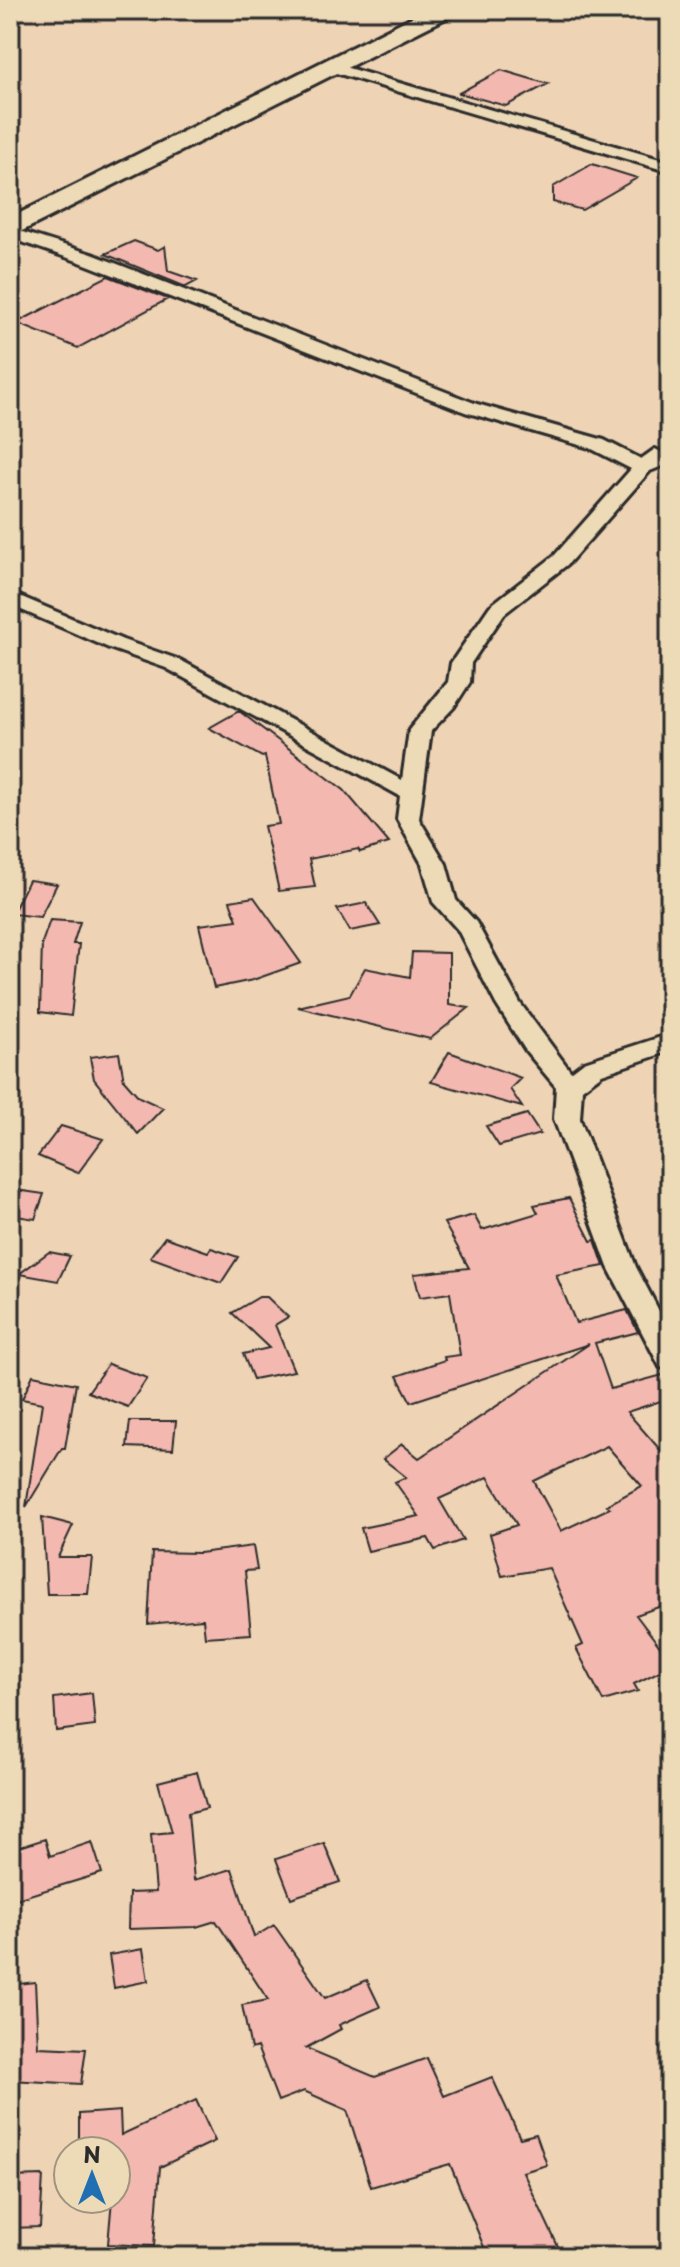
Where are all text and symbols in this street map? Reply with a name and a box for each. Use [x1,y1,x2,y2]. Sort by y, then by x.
north arrow [52,2135,132,2215]
text: N [83,2137,101,2170]

